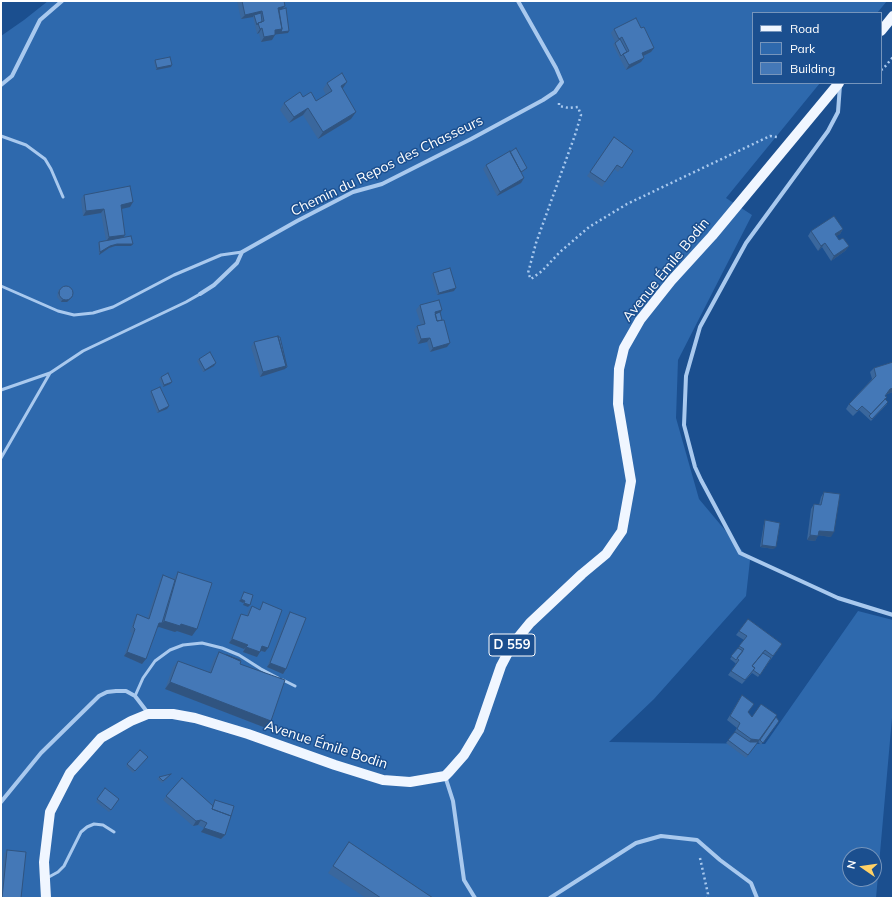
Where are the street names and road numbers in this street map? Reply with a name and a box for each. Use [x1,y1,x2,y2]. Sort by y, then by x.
street label: Chemin du Repos des Chasseurs [288,112,486,220]
street label: Avenue Émile Bodin [619,215,713,325]
road number: D 559 [489,634,535,656]
street label: Avenue Émile Bodin [262,717,390,773]

